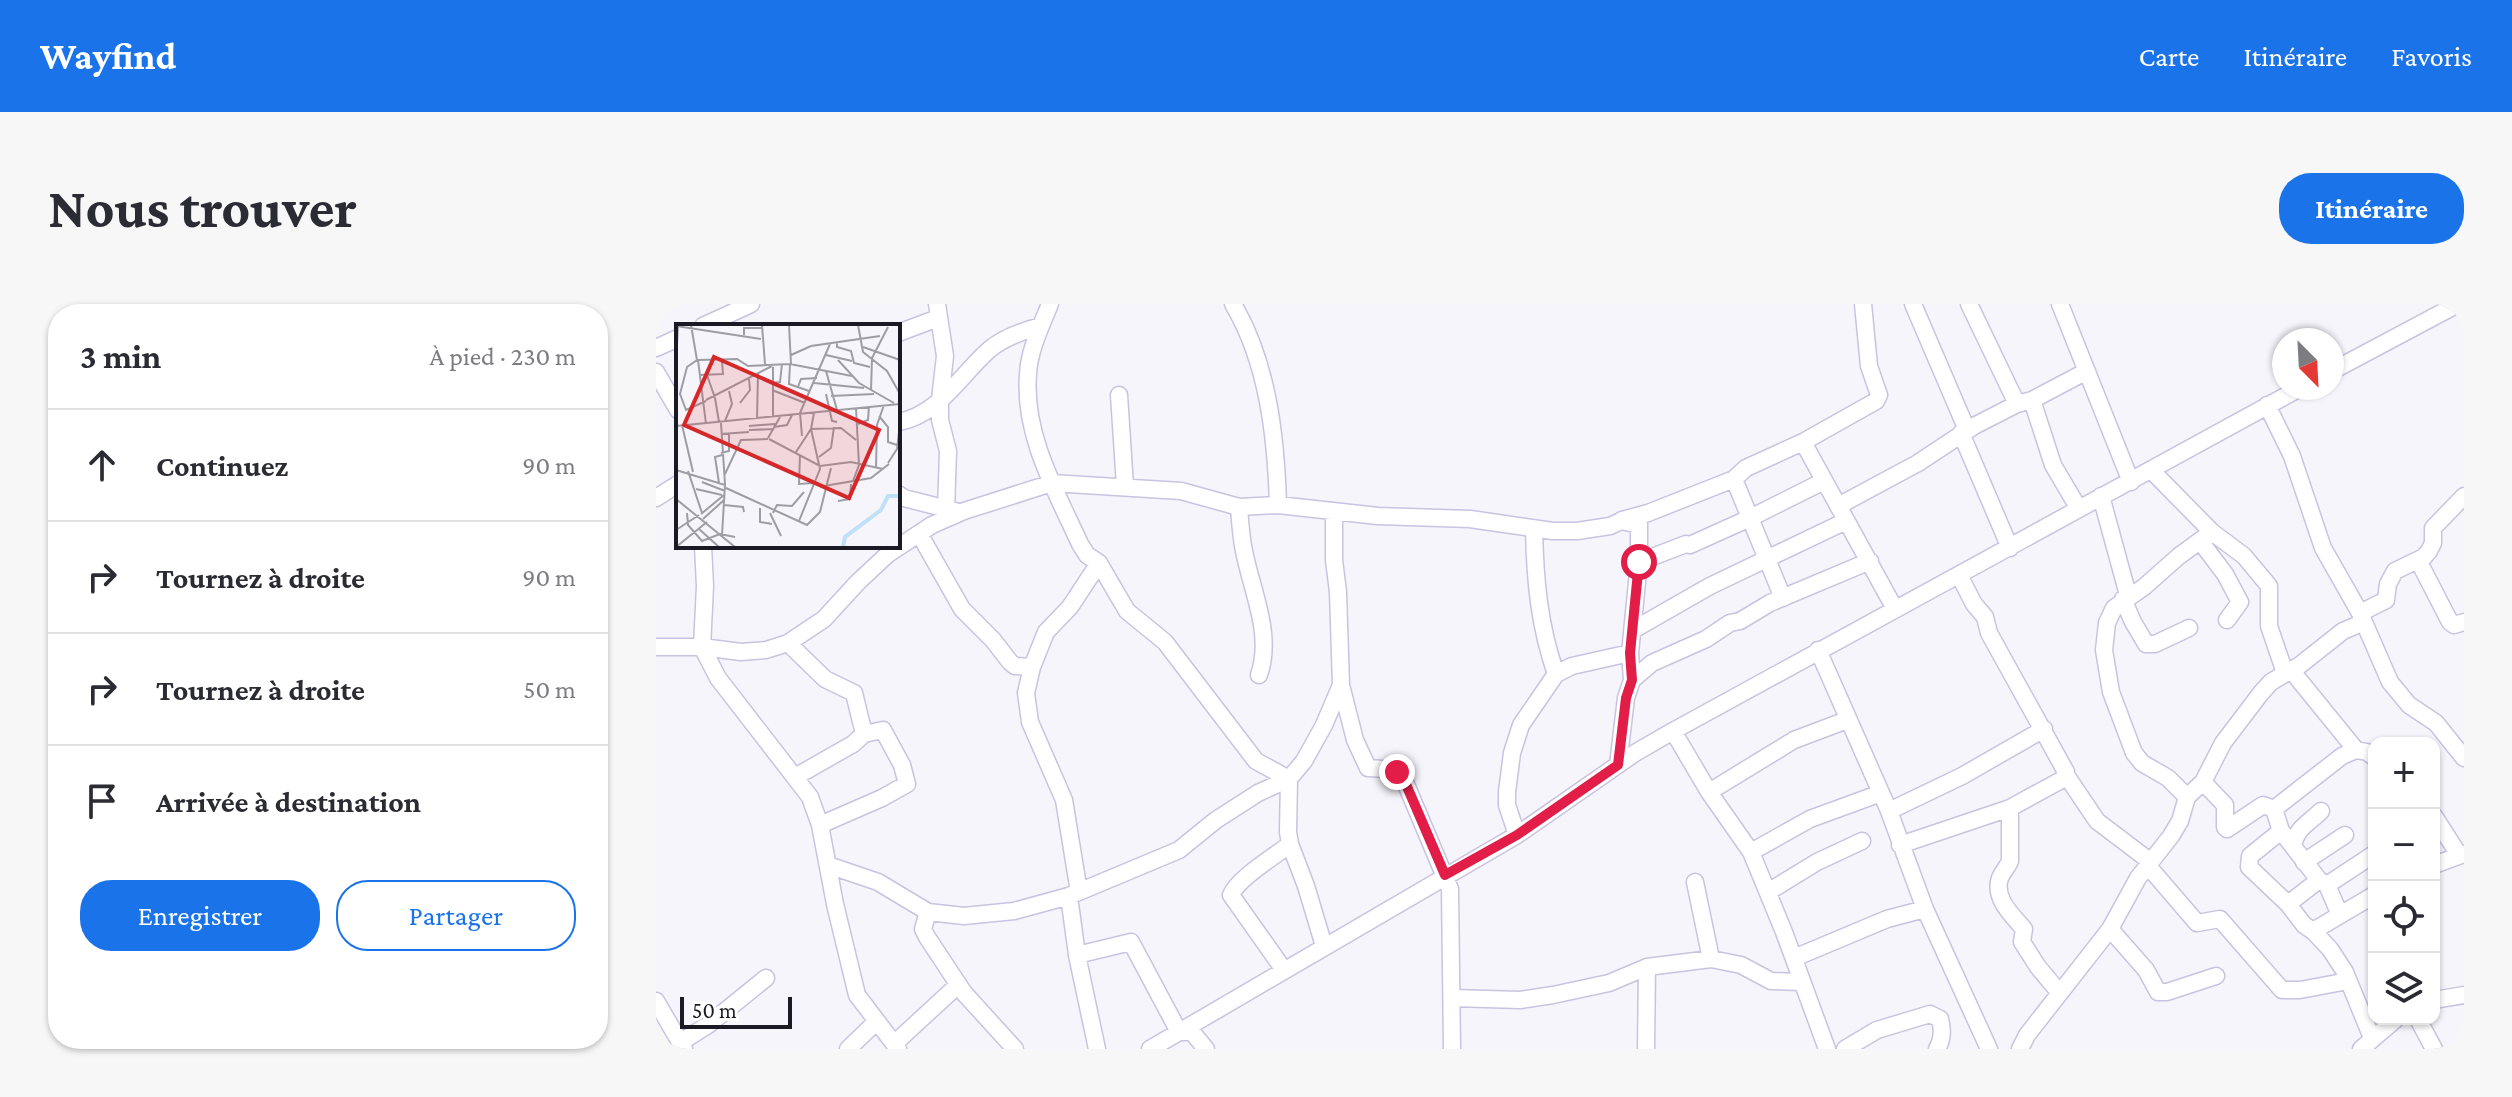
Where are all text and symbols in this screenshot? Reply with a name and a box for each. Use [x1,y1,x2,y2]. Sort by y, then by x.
text: Wayfind [40,35,176,77]
text: Carte [2139,41,2199,72]
text: Itinéraire [2243,41,2347,72]
text: Favoris [2391,41,2472,72]
button: Itinéraire [2279,173,2464,244]
text: Nous trouver [48,177,357,239]
inset map [676,324,900,548]
north arrow [2272,328,2344,400]
text: 3 min [80,338,161,375]
text: À pied · 230 m [430,342,576,371]
icon: ahead [80,443,124,487]
text: Continuez [156,449,288,482]
text: 90 m [522,451,576,480]
route start [1621,544,1657,580]
icon: right [80,555,124,599]
text: Tournez à droite [156,561,365,594]
text: 90 m [522,563,576,592]
icon: right [80,667,124,711]
text: Tournez à droite [156,673,365,706]
text: 50 m [523,675,576,704]
map controls [2368,737,2440,1025]
button: + [2368,737,2440,809]
route end [1379,754,1415,790]
icon: arrive [80,779,124,823]
text: Arrivée à destination [156,785,421,818]
button: − [2368,809,2440,881]
button: Enregistrer [80,880,320,951]
button: Partager [336,880,576,951]
button: locate [2368,881,2440,953]
button: layers [2368,953,2440,1025]
scale bar [680,993,792,1029]
text: 50 m [692,998,737,1023]

